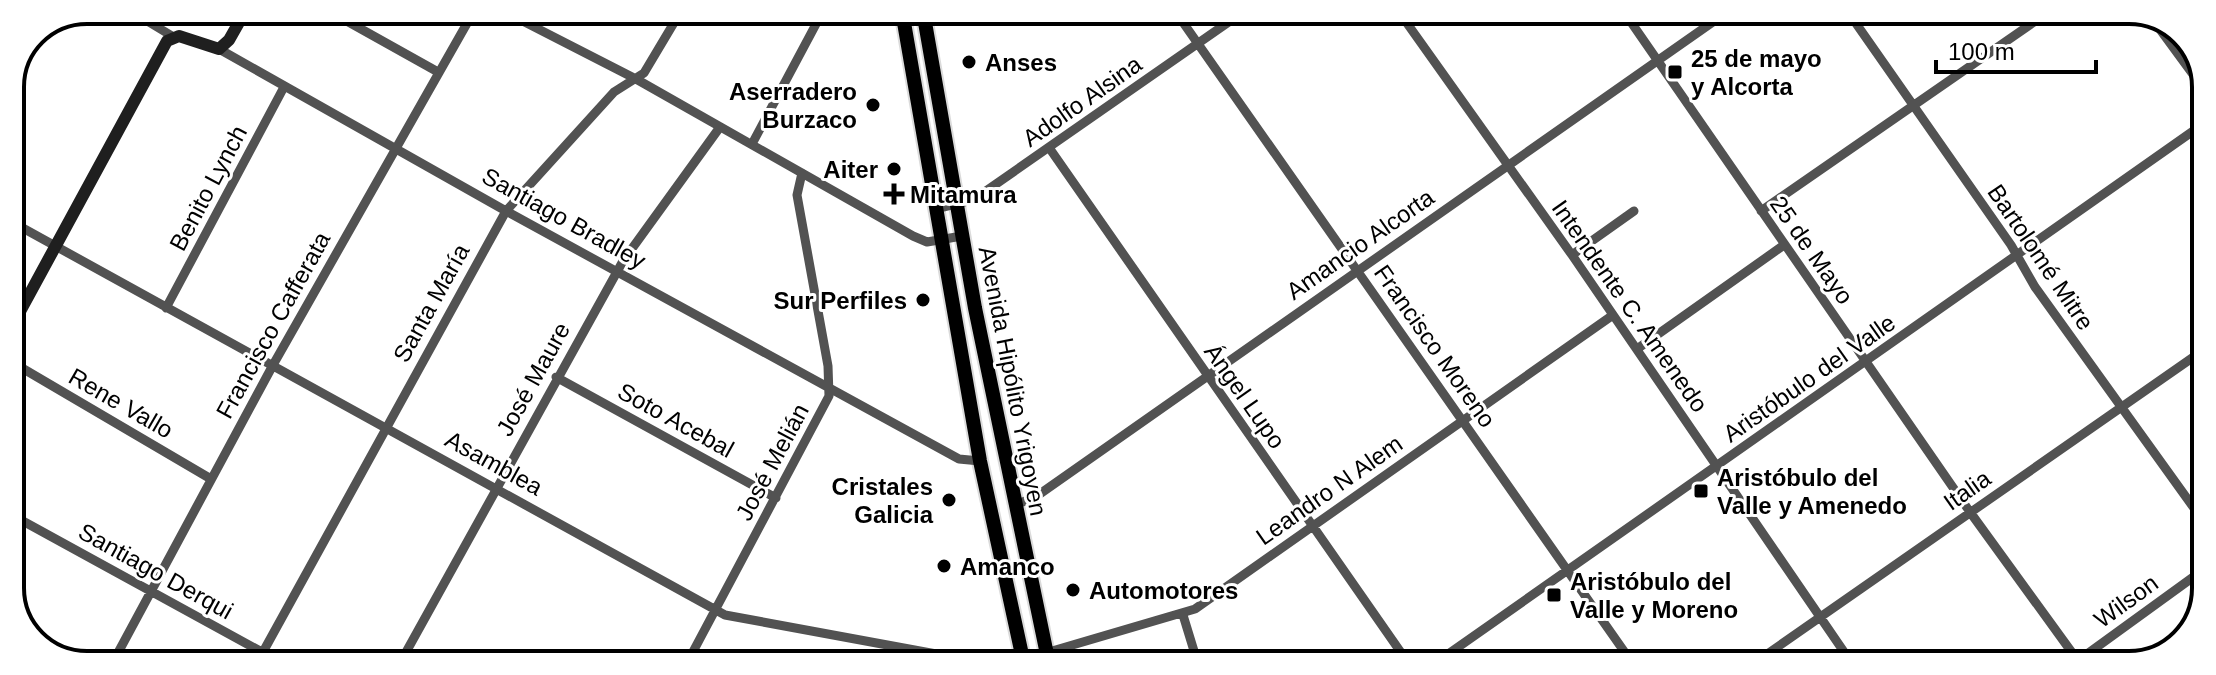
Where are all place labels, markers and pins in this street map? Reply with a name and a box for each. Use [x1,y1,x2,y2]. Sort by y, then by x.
place label: 25 de mayo y Alcorta [1691,45,1822,100]
place label: Anses [985,49,1057,76]
marker: Anses [960,53,978,71]
marker: 25 de mayo y Alcorta [1666,63,1684,81]
place label: Aserradero Burzaco [729,78,857,133]
marker: Aserradero Burzaco [864,96,882,114]
place label: Aiter [823,156,878,183]
marker: Aiter [885,160,903,178]
place label: Mitamura [910,181,1017,208]
marker: Mitamura [885,185,903,203]
place label: Sur Perfiles [774,287,907,314]
marker: Sur Perfiles [914,291,932,309]
place label: Aristóbulo del Valle y Amenedo [1717,464,1907,519]
place label: Cristales Galicia [832,473,934,528]
marker: Aristóbulo del Valle y Amenedo [1692,482,1710,500]
marker: Cristales Galicia [940,491,958,509]
place label: Amanco [960,553,1055,580]
marker: Amanco [935,557,953,575]
place label: Aristóbulo del Valle y Moreno [1570,568,1738,623]
place label: Automotores [1089,577,1238,604]
marker: Automotores [1064,581,1082,599]
marker: Aristóbulo del Valle y Moreno [1545,586,1563,604]

